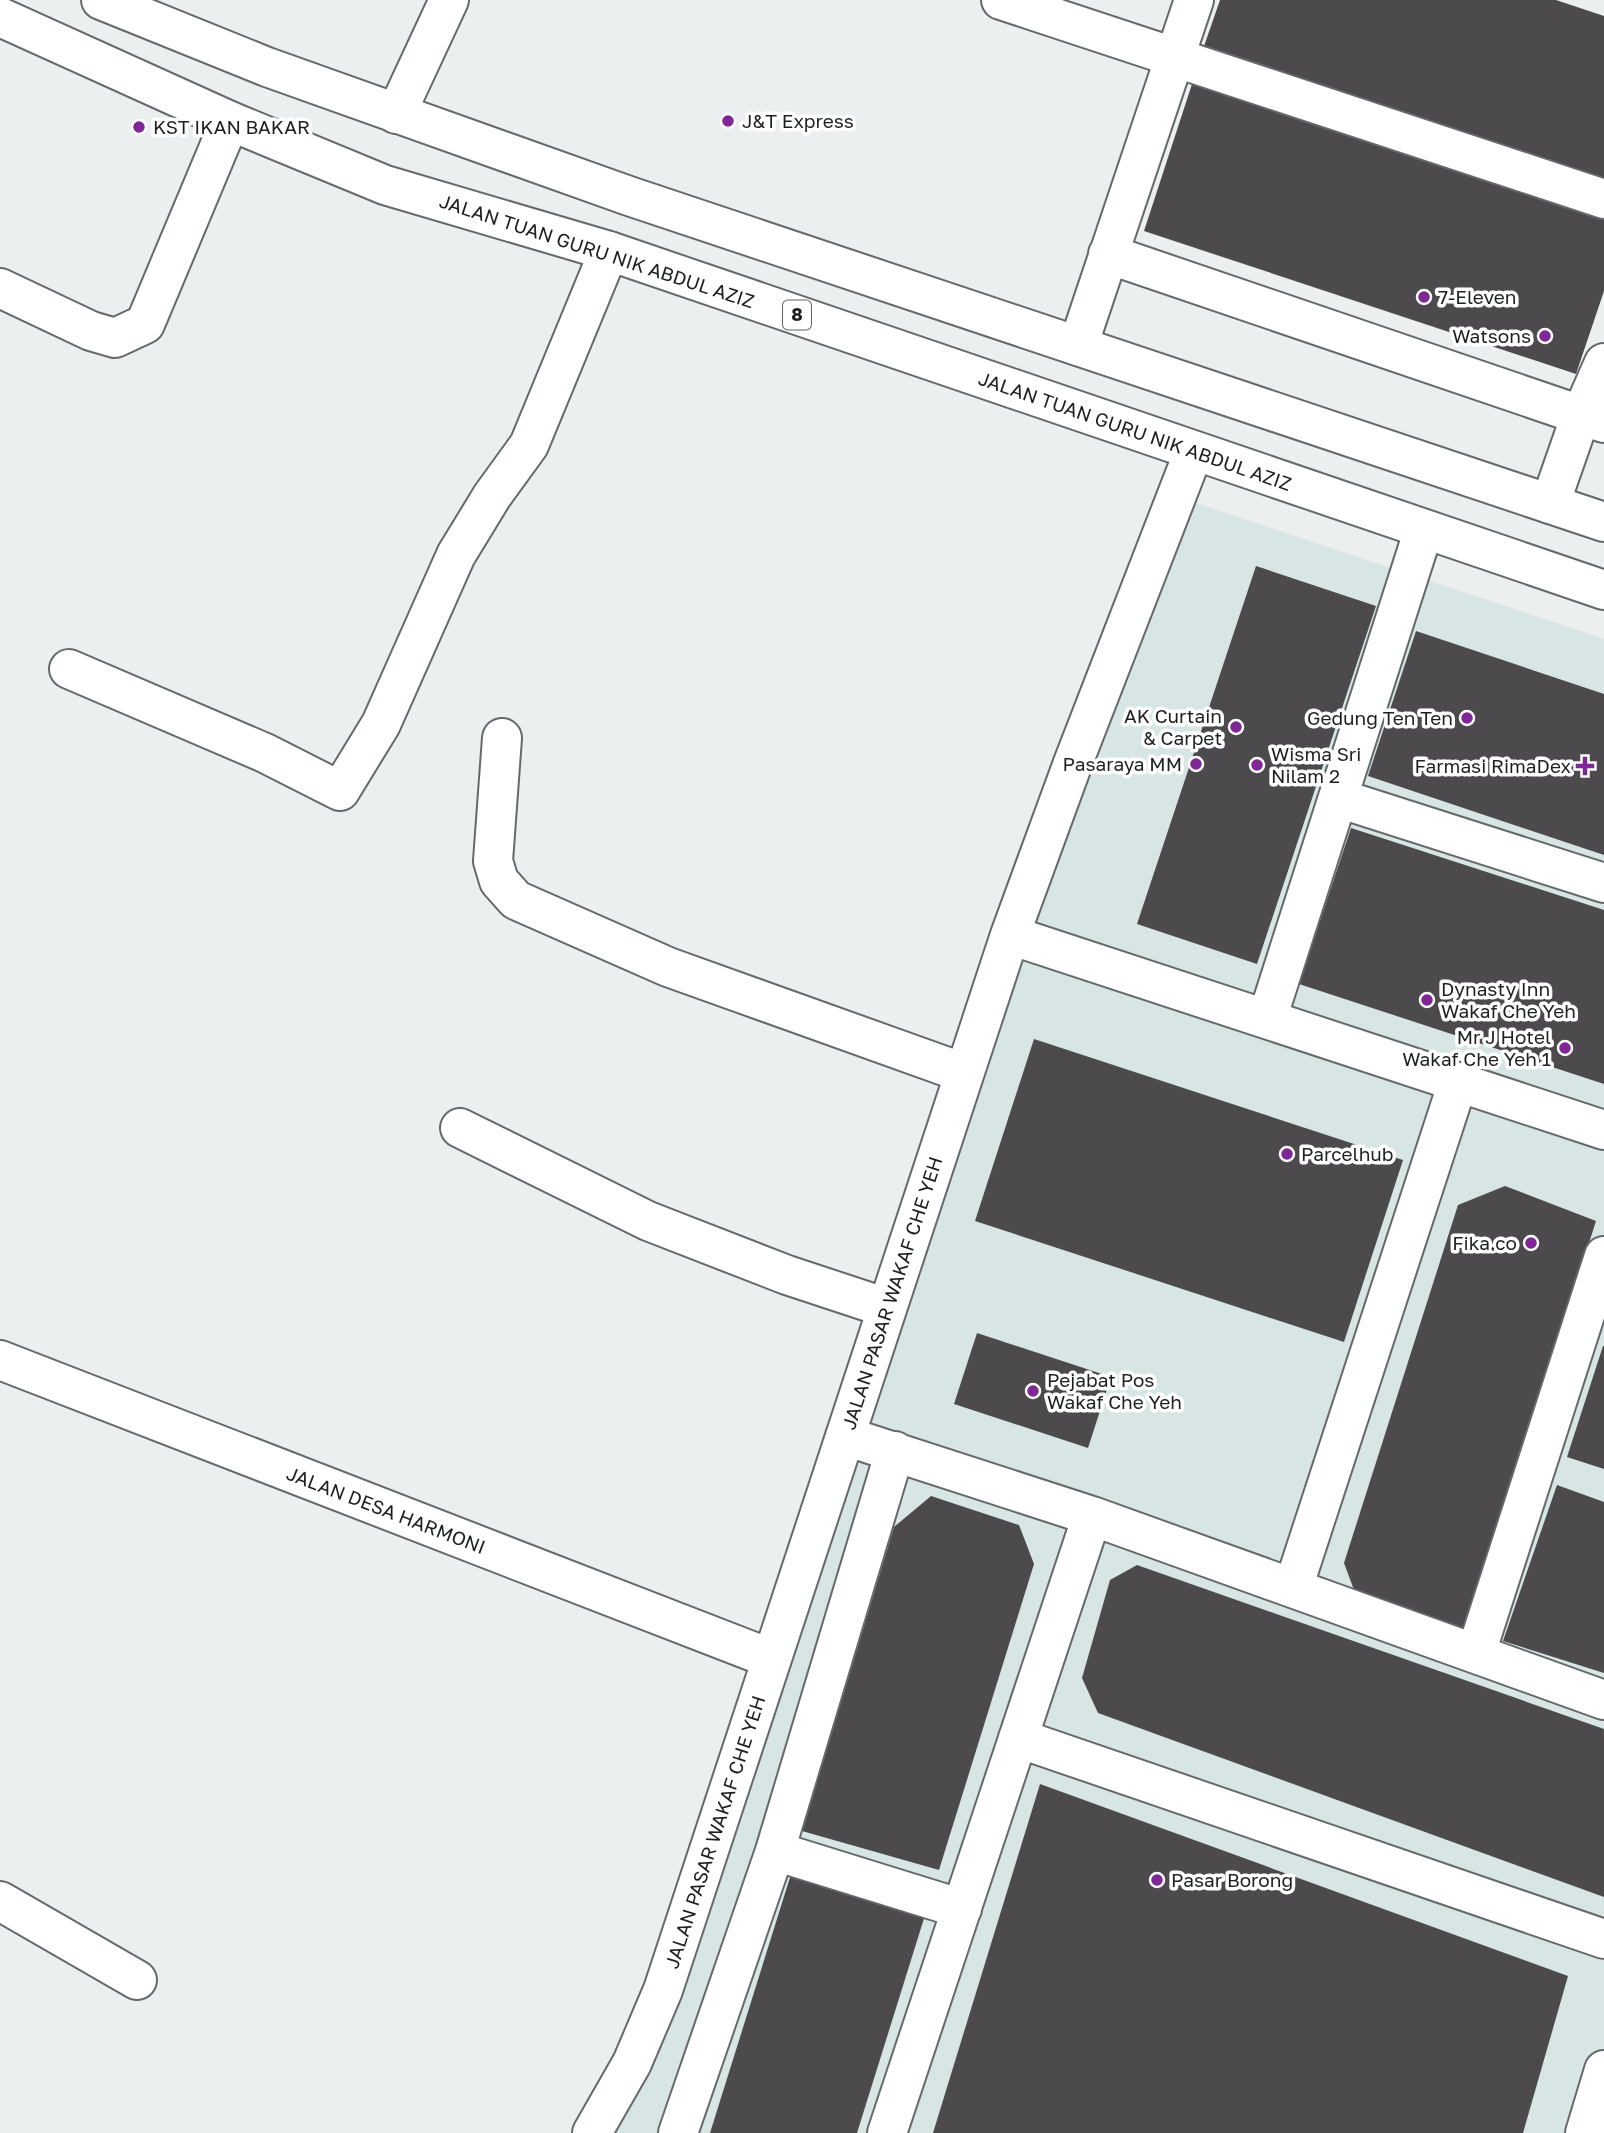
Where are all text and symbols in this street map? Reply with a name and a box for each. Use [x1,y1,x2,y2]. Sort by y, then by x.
place label: J&T Express [742,109,854,132]
marker: J&T Express [720,113,736,129]
place label: KST IKAN BAKAR [153,115,310,138]
marker: KST IKAN BAKAR [131,119,147,135]
street label: JALAN TUAN GURU NIK ABDUL AZIZ [437,189,757,312]
place label: 7-Eleven [1438,285,1516,308]
marker: 7-Eleven [1416,289,1432,305]
road number: 8 [783,300,811,330]
place label: Watsons [1452,324,1531,347]
marker: Watsons [1537,328,1553,344]
street label: JALAN TUAN GURU NIK ABDUL AZIZ [976,366,1295,495]
place label: AK Curtain & Carpet [1124,704,1222,749]
place label: Gedung Ten Ten [1307,706,1453,729]
marker: Gedung Ten Ten [1459,710,1475,726]
marker: AK Curtain & Carpet [1228,719,1244,735]
place label: Wisma Sri Nilam 2 [1271,742,1361,787]
place label: Pasaraya MM [1062,752,1182,775]
place label: Farmasi RimaDex [1415,754,1571,777]
marker: Pasaraya MM [1188,756,1204,772]
marker: Wisma Sri Nilam 2 [1249,757,1265,773]
marker: Farmasi RimaDex [1577,758,1593,774]
place label: Dynasty Inn Wakaf Che Yeh [1441,977,1576,1022]
marker: Dynasty Inn Wakaf Che Yeh [1419,992,1435,1008]
place label: Mr J Hotel Wakaf Che Yeh 1 [1402,1025,1551,1070]
marker: Mr J Hotel Wakaf Che Yeh 1 [1557,1040,1573,1056]
place label: Parcelhub [1301,1142,1394,1165]
marker: Parcelhub [1279,1146,1295,1162]
street label: JALAN PASAR WAKAF CHE YEH [836,1153,947,1432]
place label: Fika.co [1452,1231,1517,1254]
marker: Fika.co [1523,1235,1539,1251]
place label: Pejabat Pos Wakaf Che Yeh [1047,1368,1182,1413]
marker: Pejabat Pos Wakaf Che Yeh [1025,1383,1041,1399]
street label: JALAN DESA HARMONI [283,1461,489,1558]
street label: JALAN PASAR WAKAF CHE YEH [659,1692,770,1971]
place label: Pasar Borong [1171,1868,1293,1891]
marker: Pasar Borong [1149,1872,1165,1888]

